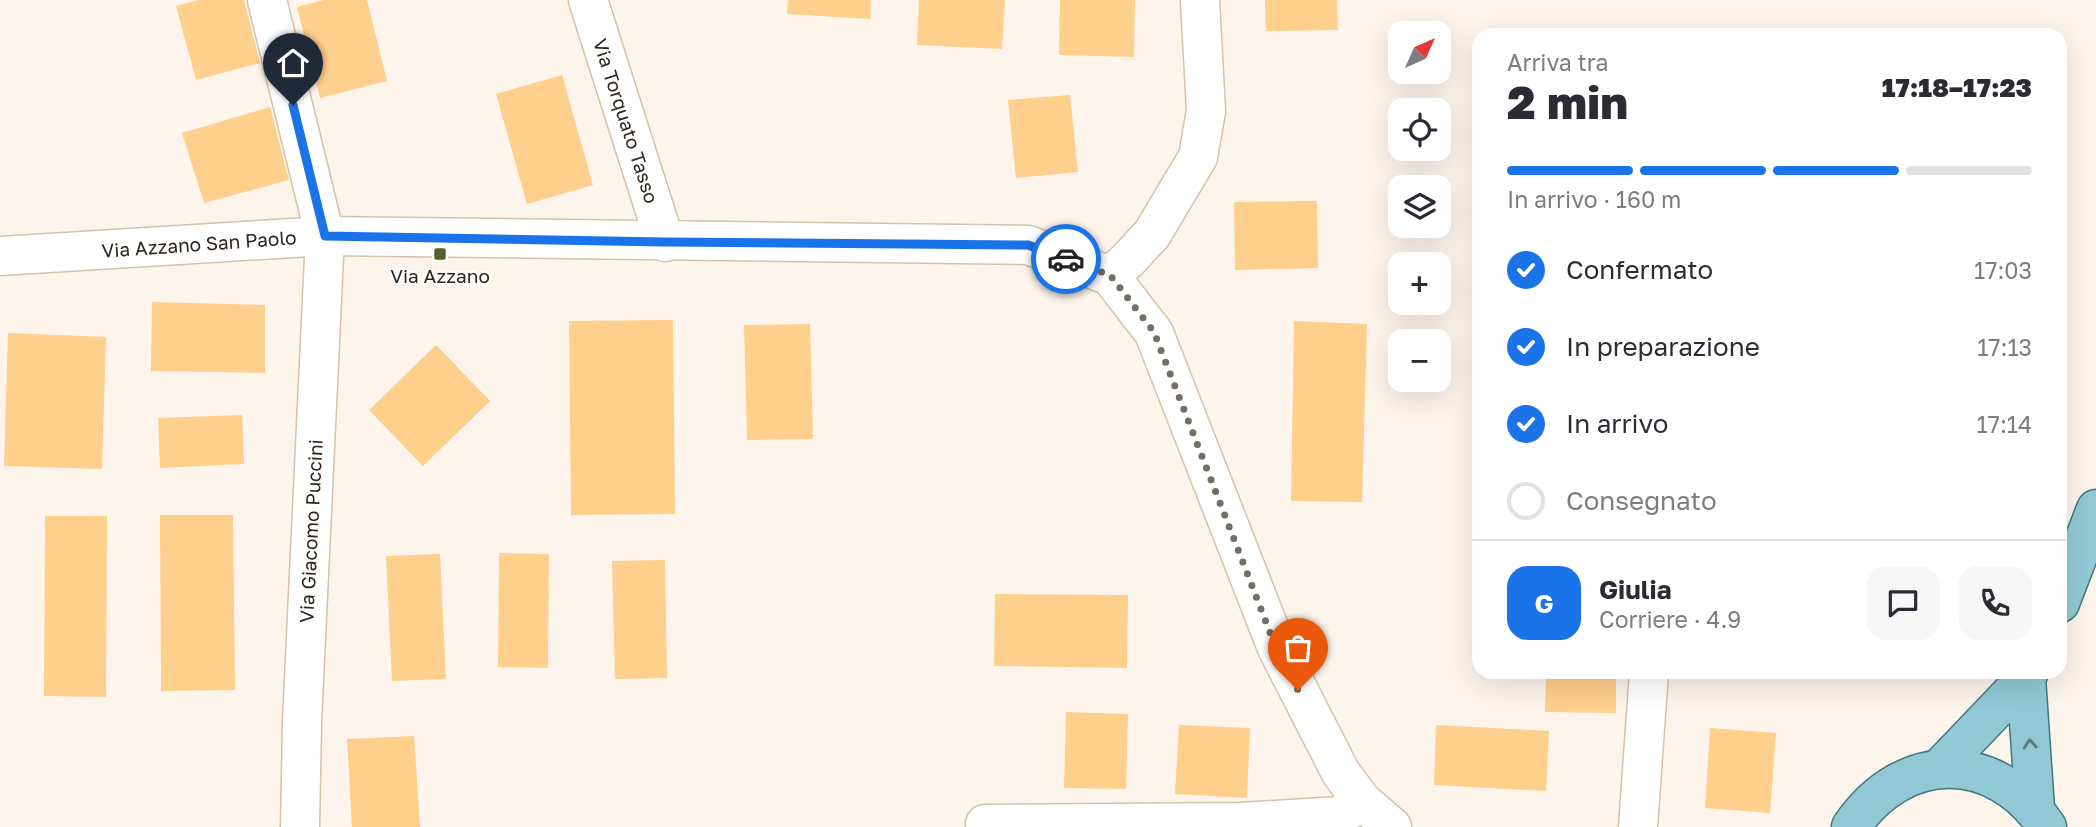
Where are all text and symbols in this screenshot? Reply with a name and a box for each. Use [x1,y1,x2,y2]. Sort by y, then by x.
north arrow [1388,21,1451,84]
map controls [1388,21,1451,392]
pin [263,33,323,105]
street label: Via Torquato Tasso [589,36,664,206]
icon: home [274,44,312,82]
text: Arriva tra [1507,48,1608,76]
text: 17:18–17:23 [1882,72,2032,103]
text: 2 min [1507,74,1628,129]
button: locate [1388,98,1451,161]
button: layers [1388,175,1451,238]
text: In arrivo · 160 m [1507,185,1681,213]
courier [1031,224,1101,294]
street label: Via Azzano San Paolo [101,225,297,262]
icon: car [1047,240,1085,278]
marker: Via Azzano [432,246,448,262]
icon: check [1507,251,1545,289]
button: + [1388,252,1451,315]
text: Confermato [1566,254,1713,285]
text: 17:03 [1974,256,2032,284]
place label: Via Azzano [390,264,490,287]
icon: check [1507,328,1545,366]
button: − [1388,329,1451,392]
text: In preparazione [1566,331,1760,362]
text: 17:13 [1977,333,2032,361]
icon: check [1507,405,1545,443]
text: In arrivo [1566,408,1668,439]
text: 17:14 [1977,410,2032,438]
street label: Via Giacomo Puccini [294,439,327,623]
text: Consegnato [1566,485,1717,516]
button: chat [1866,566,1940,640]
button: phone [1958,566,2032,640]
text: Giulia [1599,574,1672,605]
text: G [1534,588,1554,619]
text: Corriere · 4.9 [1599,605,1741,633]
pin [1268,618,1328,690]
icon: bag [1279,629,1317,667]
one-way arrow [2023,738,2038,749]

